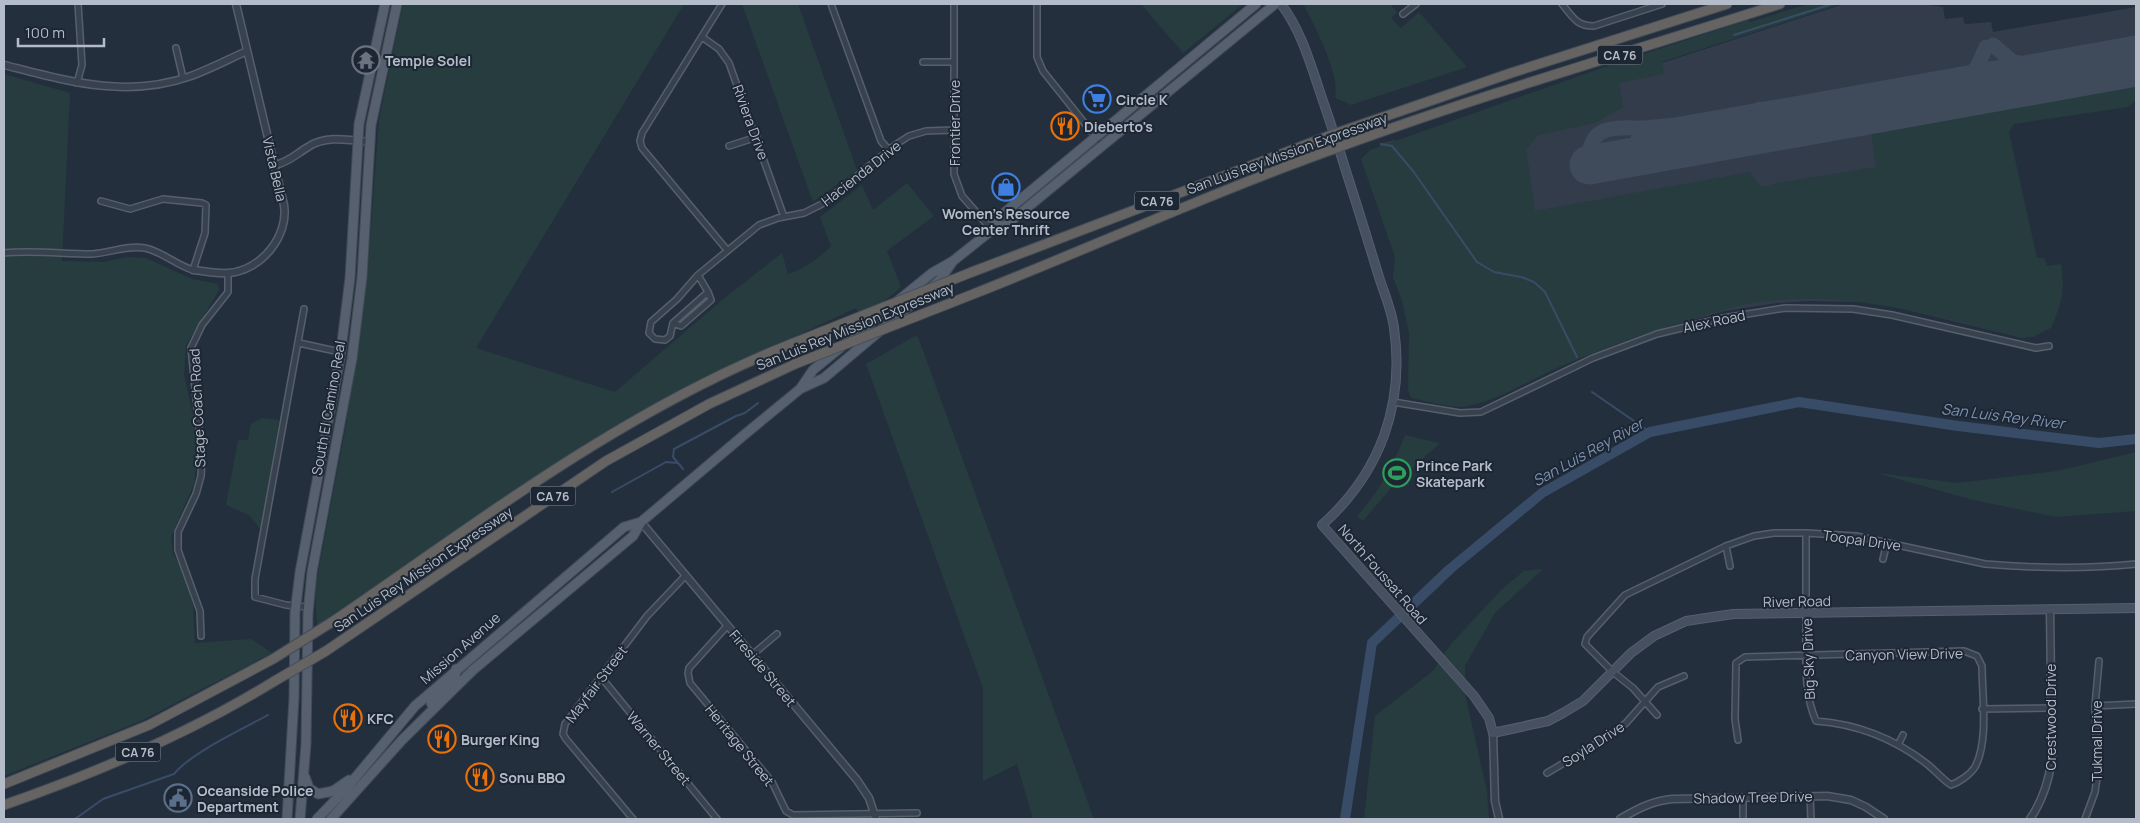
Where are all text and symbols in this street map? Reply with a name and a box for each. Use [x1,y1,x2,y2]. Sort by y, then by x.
scale bar [18,15,104,47]
text: 100 m [25,22,65,43]
temple icon: Temple Solel [351,45,381,75]
road number: CA 76 [1598,46,1642,64]
place label: Temple Solel [385,51,471,70]
street label: Frontier Drive [945,80,964,166]
street label: Riviera Drive [729,82,773,162]
supermarket icon: Circle K [1082,84,1112,114]
place label: Circle K [1116,90,1169,109]
street label: San Luis Rey Mission Expressway [1184,108,1390,198]
restaurant icon: Dieberto's [1050,111,1080,141]
place label: Dieberto's [1084,117,1153,136]
street label: Vista Bella [258,135,292,203]
street label: Hacienda Drive [817,136,905,210]
shop icon: Women's Resource Center Thrift [991,172,1021,202]
road number: CA 76 [1134,192,1180,210]
place label: Women's Resource Center Thrift [942,204,1070,239]
street label: San Luis Rey Mission Expressway [753,277,957,375]
street label: Alex Road [1681,305,1747,337]
street label: South El Camino Real [307,339,349,477]
street label: Stage Coach Road [184,348,210,468]
water label: San Luis Rey River [1940,398,2068,434]
water label: San Luis Rey River [1529,412,1650,491]
place label: Prince Park Skatepark [1416,456,1493,491]
sports icon: Prince Park Skatepark [1382,458,1412,488]
road number: CA 76 [530,486,576,506]
street label: San Luis Rey Mission Expressway [330,501,517,636]
street label: North Foussat Road [1334,520,1432,628]
street label: Toopal Drive [1822,525,1902,555]
street label: River Road [1763,591,1831,611]
street label: Mission Avenue [416,608,504,688]
street label: Big Sky Drive [1797,618,1819,700]
street label: Fireside Street [725,626,801,711]
street label: Mayfair Street [561,641,631,726]
street label: Canyon View Drive [1845,643,1963,665]
street label: Crestwood Drive [2041,664,2060,770]
street label: Heritage Street [701,700,779,790]
street label: Tukmal Drive [2087,700,2106,782]
restaurant icon: KFC [333,703,363,733]
street label: Warner Street [623,707,696,789]
place label: KFC [367,709,394,728]
street label: Soyla Drive [1558,717,1628,771]
restaurant icon: Burger King [427,724,457,754]
place label: Burger King [461,730,540,749]
road number: CA 76 [116,742,160,762]
restaurant icon: Sonu BBQ [465,762,495,792]
place label: Sonu BBQ [499,768,566,787]
place label: Oceanside Police Department [197,781,313,816]
public building icon: Oceanside Police Department [163,783,193,813]
street label: Shadow Tree Drive [1693,786,1813,808]

